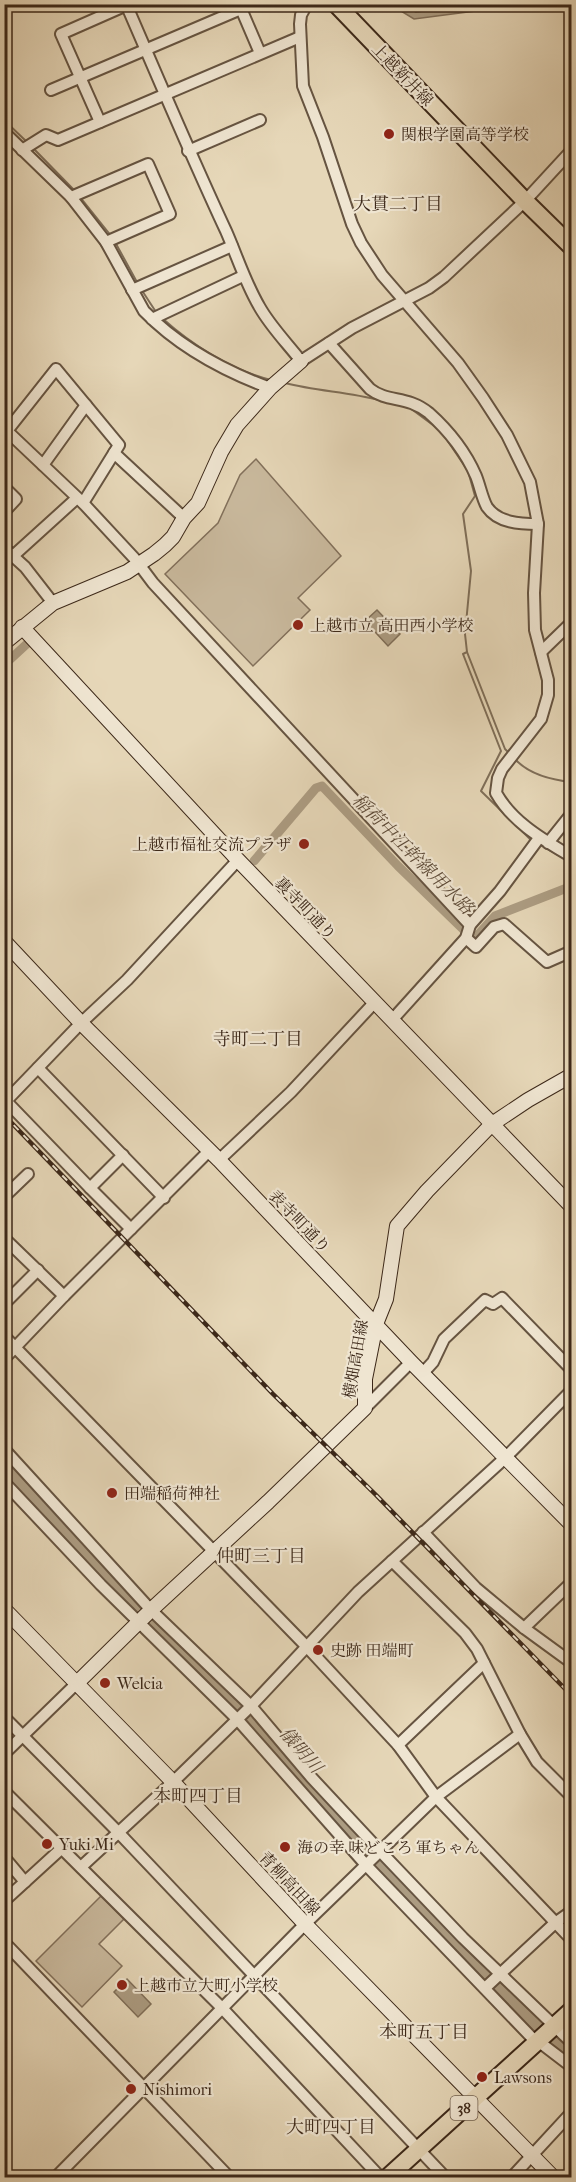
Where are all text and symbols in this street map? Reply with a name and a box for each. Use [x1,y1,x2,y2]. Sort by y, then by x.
street label: 上越新井線 [368,39,437,110]
place label: 関根学園高等学校 [401,125,529,144]
marker: 関根学園高等学校 [382,127,396,141]
district label: 大貫二丁目 [353,194,443,215]
place label: 上越市立 高田西小学校 [310,616,473,635]
marker: 上越市立 高田西小学校 [291,618,305,632]
water label: 稲荷中江幹線用水路 [348,790,479,920]
place label: 上越市福祉交流プラザ [132,835,292,854]
marker: 上越市福祉交流プラザ [297,837,311,851]
street label: 裏寺町通り [271,873,340,944]
district label: 寺町二丁目 [213,1029,303,1050]
street label: 表寺町通り [265,1186,334,1257]
street label: 横畑高田線 [339,1318,372,1400]
place label: 田端稲荷神社 [124,1484,220,1503]
marker: 田端稲荷神社 [105,1486,119,1500]
district label: 仲町三丁目 [216,1546,306,1567]
place label: 史跡 田端町 [330,1641,413,1660]
marker: 史跡 田端町 [311,1643,325,1657]
place label: Welcia [116,1674,164,1693]
marker: Welcia [98,1676,112,1690]
water label: 儀明川 [275,1723,328,1779]
district label: 本町四丁目 [153,1786,243,1807]
place label: Yuki Mi [58,1835,114,1854]
marker: Yuki Mi [40,1837,54,1851]
place label: 海の幸 味どころ 軍ちゃん [297,1838,480,1857]
marker: 海の幸 味どころ 軍ちゃん [278,1840,292,1854]
street label: 青柳高田線 [255,1848,324,1919]
place label: 上越市立大町小学校 [134,1976,278,1995]
marker: 上越市立大町小学校 [115,1978,129,1992]
district label: 本町五丁目 [379,2022,469,2043]
place label: Lawsons [494,2068,552,2087]
marker: Lawsons [475,2070,489,2084]
place label: Nishimori [143,2080,212,2099]
marker: Nishimori [124,2082,138,2096]
road number: 38 [450,2096,478,2120]
district label: 大町四丁目 [286,2117,376,2138]

